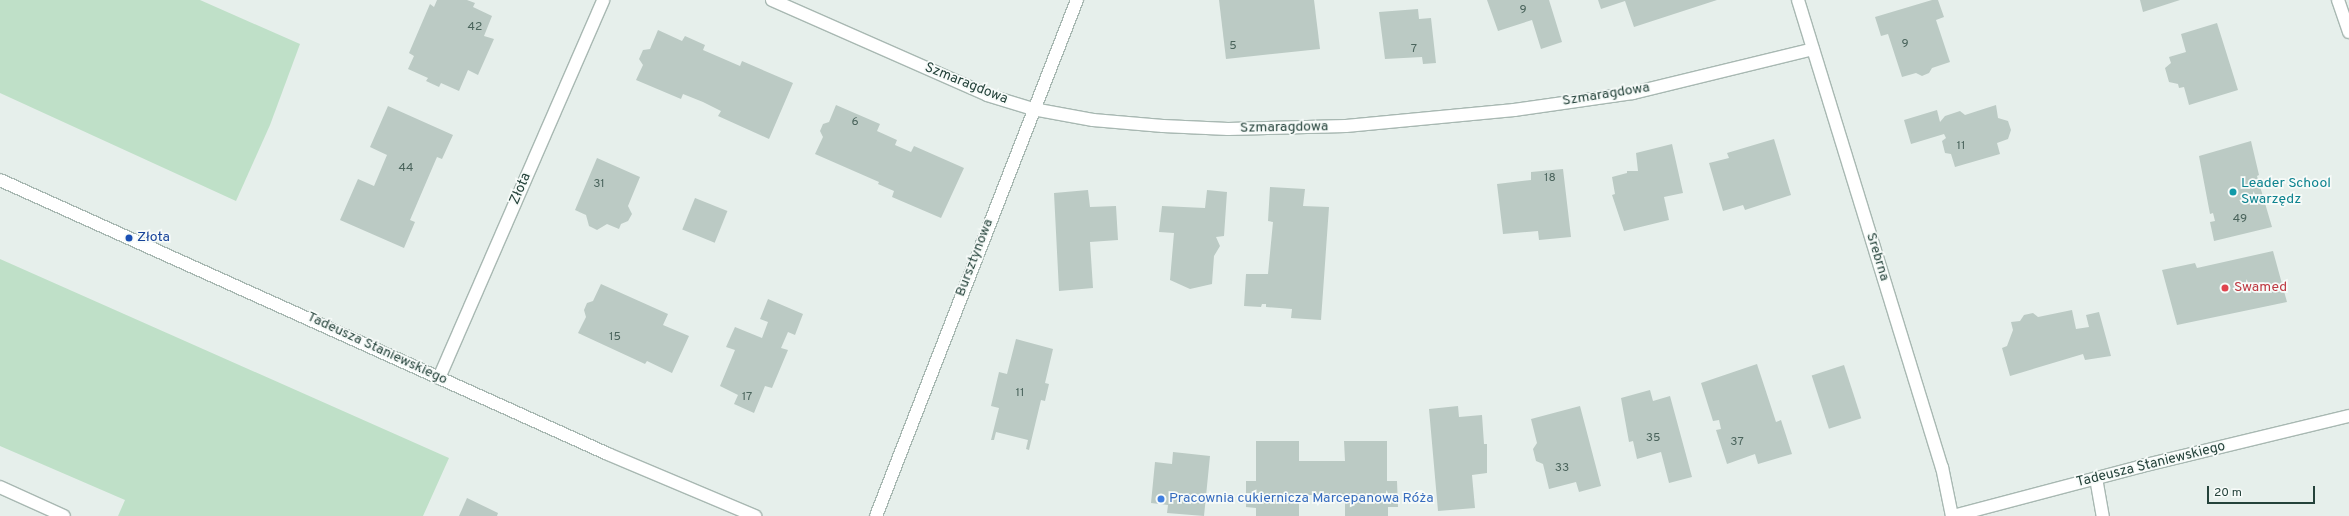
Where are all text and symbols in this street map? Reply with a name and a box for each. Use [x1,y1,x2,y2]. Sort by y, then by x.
house number: 9 [1519,4,1527,18]
house number: 42 [468,21,482,35]
house number: 9 [1901,38,1909,52]
house number: 5 [1229,40,1237,54]
house number: 7 [1411,43,1417,57]
street label: Szmaragdowa [922,60,1010,108]
street label: Szmaragdowa [1561,80,1651,110]
house number: 6 [851,116,859,130]
street label: Szmaragdowa [1240,119,1328,137]
house number: 11 [1957,140,1965,154]
house number: 44 [399,162,413,176]
street label: Złota [507,171,535,207]
house number: 18 [1544,172,1556,186]
place label: Leader School Swarzędz [2241,176,2331,208]
house number: 31 [593,178,605,192]
marker: Leader School Swarzędz [2228,187,2238,197]
house number: 49 [2233,213,2247,227]
street label: Bursztynowa [953,217,997,299]
place label: Złota [137,230,170,246]
street label: Srebrna [1862,231,1892,283]
marker: Złota [124,233,134,243]
place label: Swamed [2234,280,2287,296]
marker: Swamed [2219,282,2231,294]
street label: Tadeusza Staniewskiego [304,309,450,389]
house number: 15 [609,331,621,345]
house number: 11 [1016,387,1024,401]
house number: 17 [742,391,752,405]
house number: 35 [1646,432,1660,446]
house number: 37 [1730,436,1744,450]
street label: Tadeusza Staniewskiego [2075,438,2227,492]
house number: 33 [1555,462,1569,476]
scale bar [2209,478,2317,504]
text: 20 m [2214,485,2242,501]
place label: Pracownia cukiernicza Marcepanowa Róża [1169,491,1434,507]
marker: Pracownia cukiernicza Marcepanowa Róża [1156,494,1166,504]

